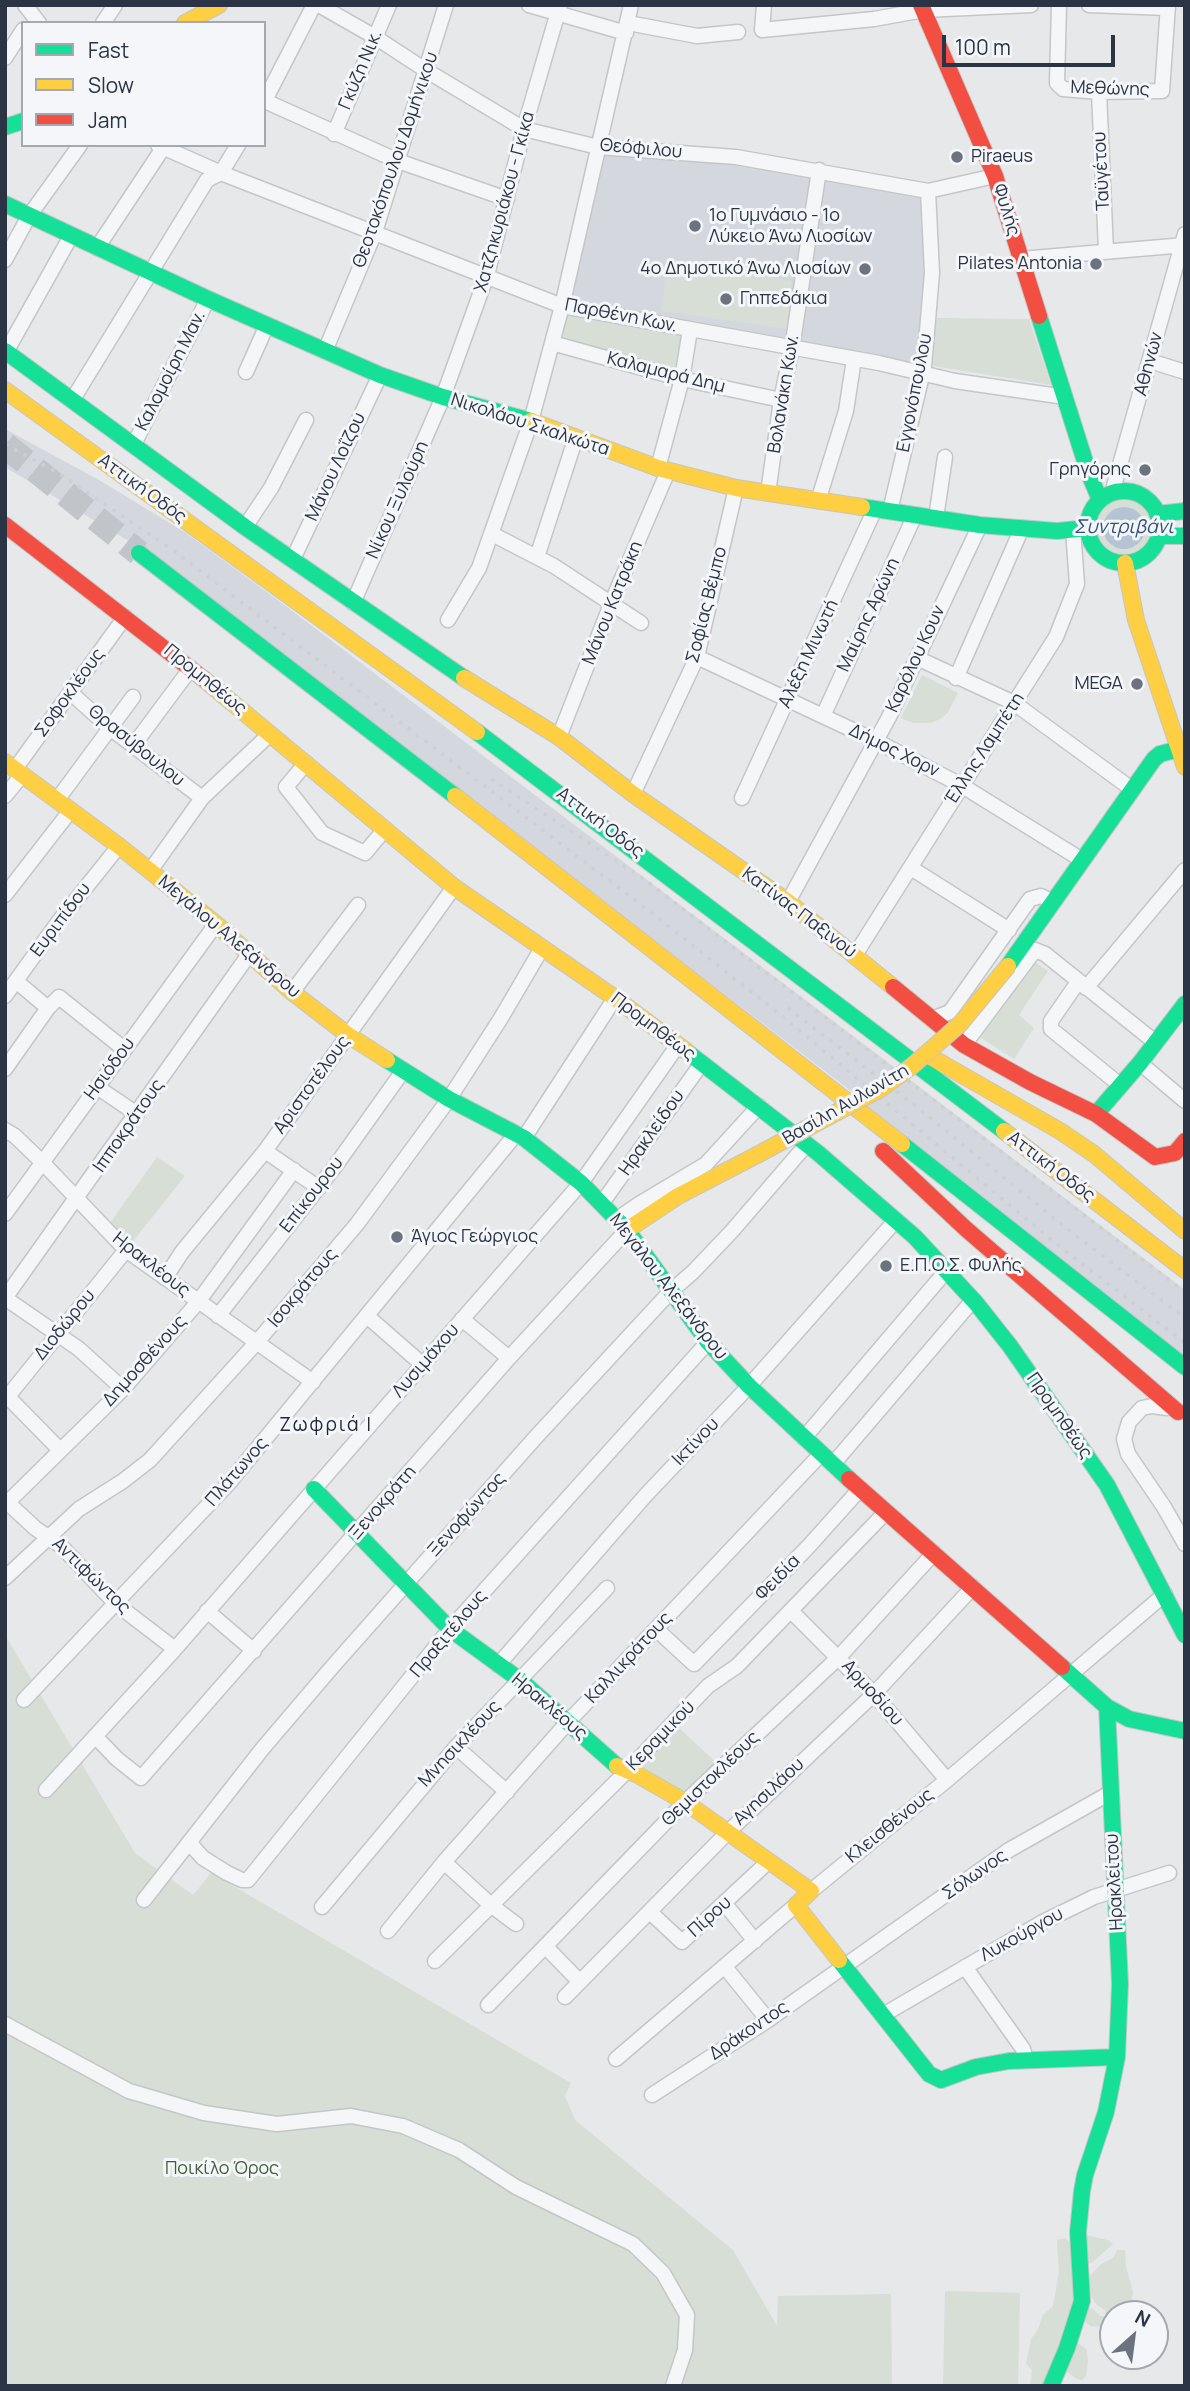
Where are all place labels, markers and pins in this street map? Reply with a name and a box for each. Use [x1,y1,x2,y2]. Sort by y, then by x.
place label: Piraeus [971,146,1033,168]
marker: Piraeus [949,149,965,165]
place label: 1ο Γυμνάσιο - 1ο Λύκειο Άνω Λιοσίων [709,205,873,248]
marker: 1ο Γυμνάσιο - 1ο Λύκειο Άνω Λιοσίων [687,218,703,234]
place label: Pilates Antonia [958,253,1082,275]
marker: Pilates Antonia [1088,256,1104,272]
place label: 4ο Δημοτικό Άνω Λιοσίων [640,258,851,280]
marker: 4ο Δημοτικό Άνω Λιοσίων [857,261,873,277]
place label: Γηπεδάκια [740,288,828,310]
marker: Γηπεδάκια [718,291,734,307]
place label: Γρηγόρης [1049,459,1131,481]
marker: Γρηγόρης [1137,462,1153,478]
place label: MEGA [1074,673,1123,695]
marker: MEGA [1129,676,1145,692]
place label: Άγιος Γεώργιος [411,1226,538,1248]
marker: Άγιος Γεώργιος [389,1229,405,1245]
place label: Ε.Π.Ο.Σ. Φυλής [900,1255,1022,1277]
marker: Ε.Π.Ο.Σ. Φυλής [878,1258,894,1274]

